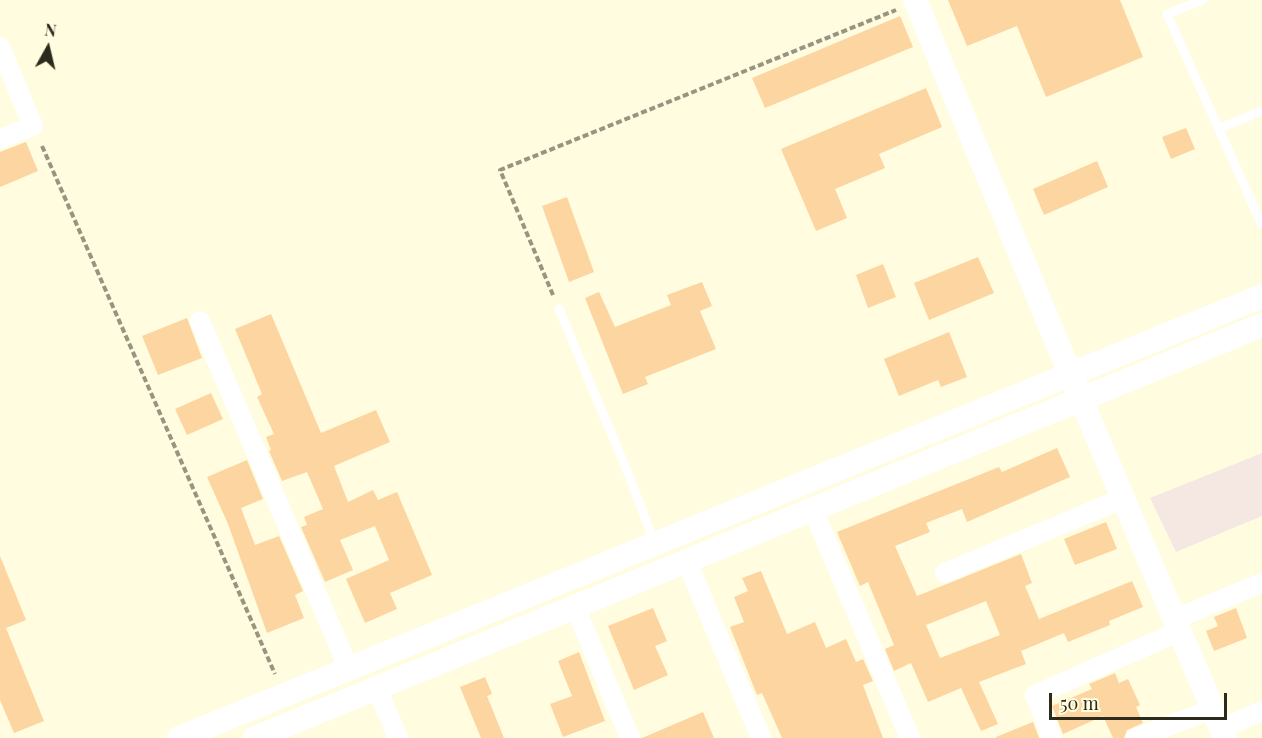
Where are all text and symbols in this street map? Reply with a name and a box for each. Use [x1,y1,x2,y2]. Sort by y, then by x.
north arrow [18,18,78,78]
text: N [43,18,58,41]
scale bar [1052,681,1230,719]
text: 50 m [1060,691,1099,715]

